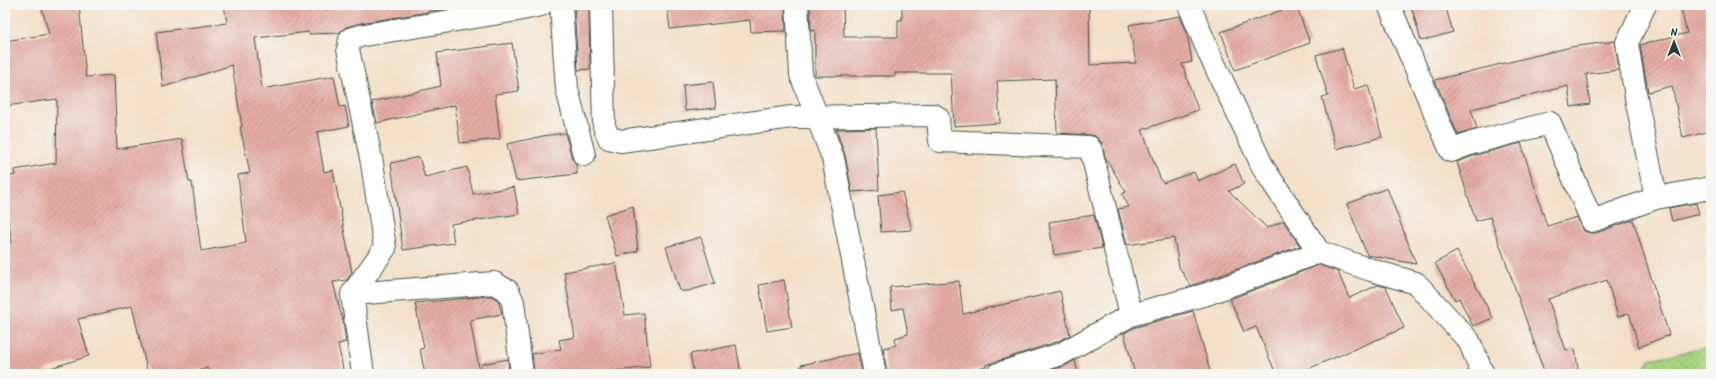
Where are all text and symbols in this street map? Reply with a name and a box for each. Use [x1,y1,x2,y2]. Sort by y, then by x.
north arrow [1654,22,1694,62]
text: N [1671,24,1678,42]

